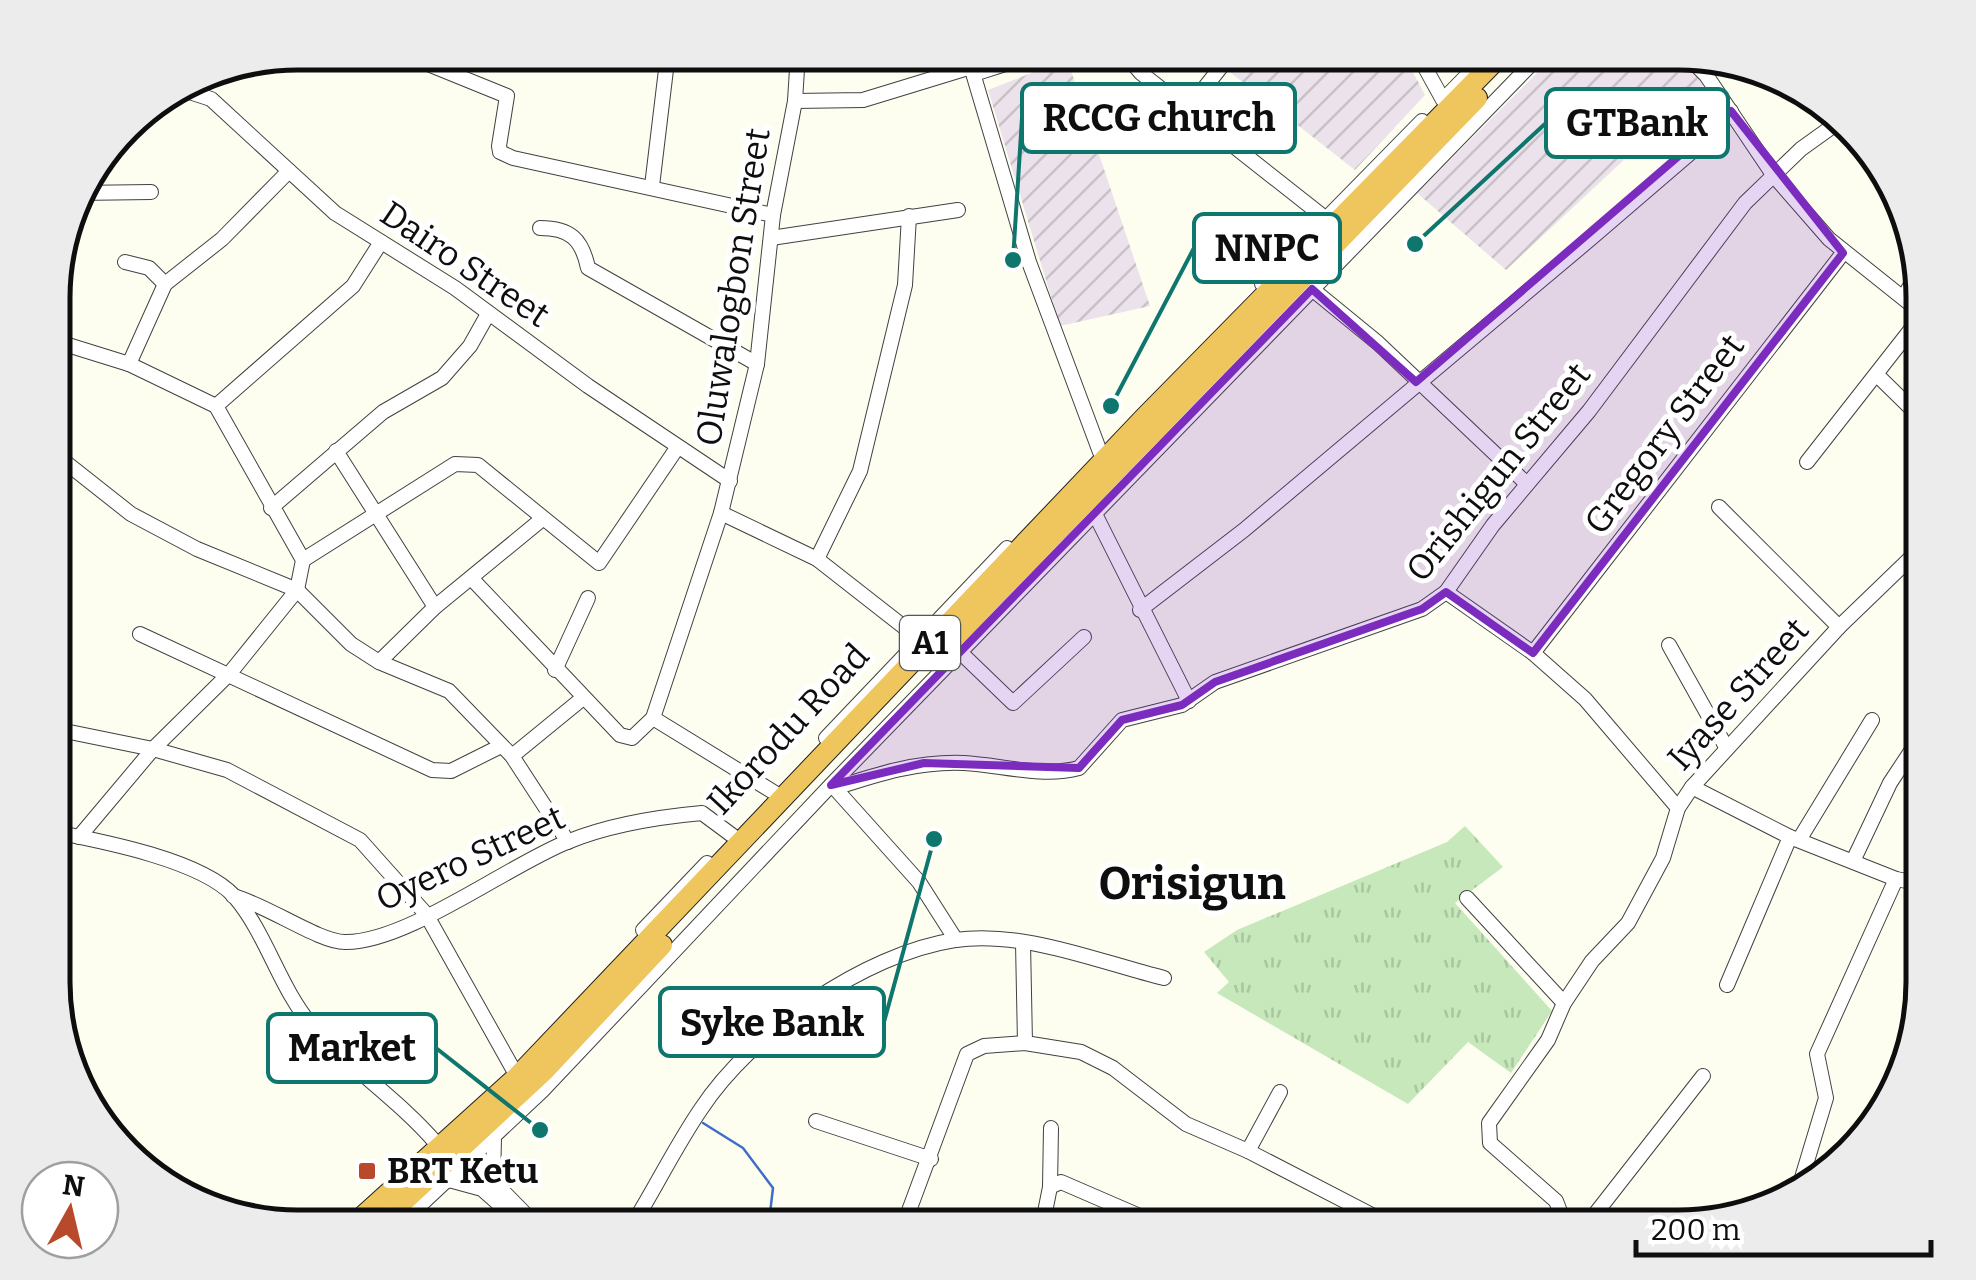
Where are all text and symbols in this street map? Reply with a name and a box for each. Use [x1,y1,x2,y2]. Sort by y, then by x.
callout: RCCG church [1022,84,1295,152]
callout: GTBank [1546,89,1728,157]
text: RCCG church [1042,95,1276,141]
text: GTBank [1566,100,1709,146]
street label: Oluwalogbon Street [687,125,779,449]
street label: Dairo Street [373,192,558,336]
callout: NNPC [1194,214,1340,282]
text: NNPC [1214,225,1320,271]
street label: Gregory Street [1575,326,1753,542]
street label: Orishigun Street [1397,354,1599,590]
street label: Iyase Street [1659,609,1817,779]
road number: A1 [900,616,960,670]
street label: Ikorodu Road [698,635,878,823]
street label: Oyero Street [369,796,571,920]
district label: Orisigun [1098,857,1286,911]
callout: Syke Bank [660,988,884,1056]
text: Syke Bank [680,1000,865,1046]
callout: Market [268,1014,436,1082]
text: Market [288,1025,416,1071]
place label: BRT Ketu [387,1150,538,1192]
north arrow [20,1160,120,1260]
marker: BRT Ketu [356,1160,378,1182]
text: N [60,1168,86,1204]
scale bar [1636,1195,1931,1257]
text: 200 m [1651,1212,1741,1248]

